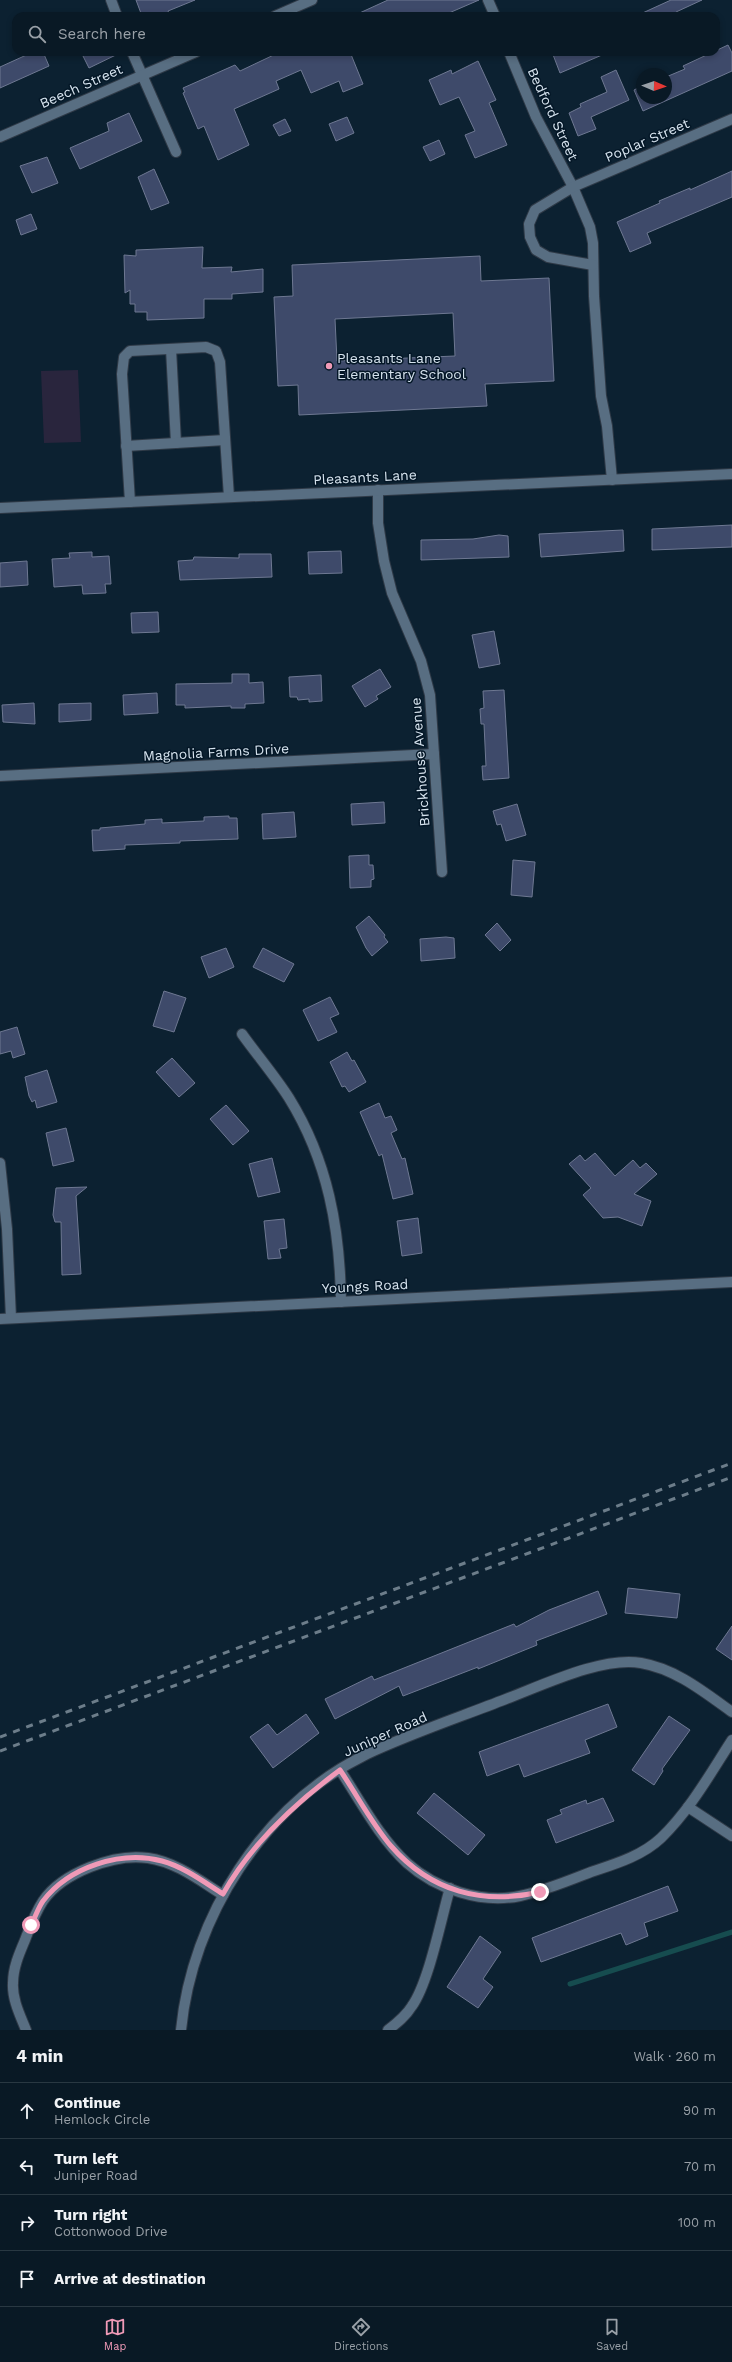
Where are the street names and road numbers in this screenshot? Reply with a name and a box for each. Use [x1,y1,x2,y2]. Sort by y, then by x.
street label: Beech Street [37,61,125,111]
street label: Bedford Street [524,65,582,163]
street label: Poplar Street [602,115,692,165]
street label: Pleasants Lane [313,466,417,488]
street label: Brickhouse Avenue [408,697,432,827]
street label: Magnolia Farms Drive [142,740,290,764]
street label: Youngs Road [321,1276,409,1296]
street label: Juniper Road [341,1708,429,1760]

